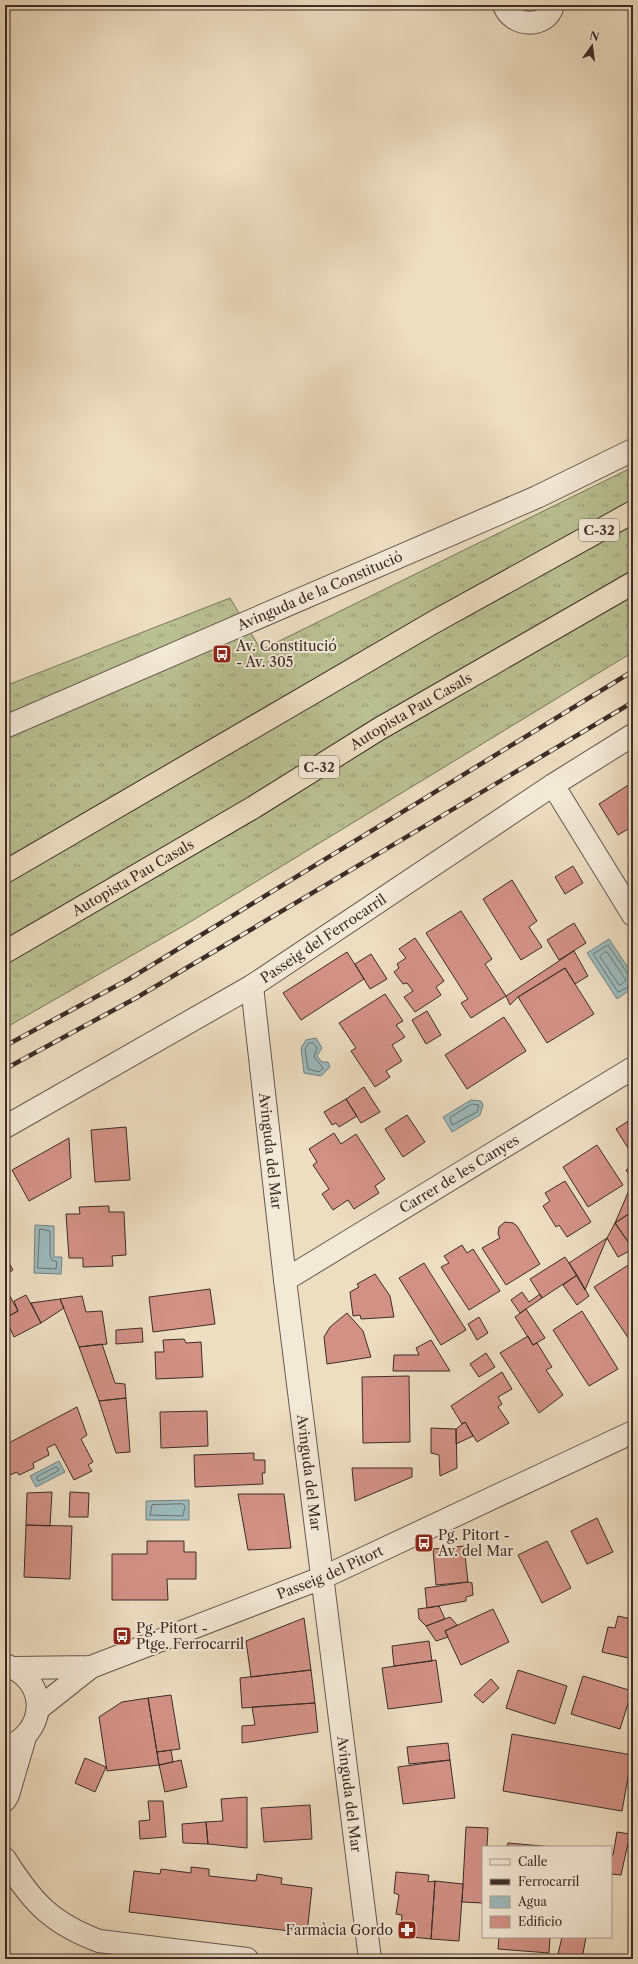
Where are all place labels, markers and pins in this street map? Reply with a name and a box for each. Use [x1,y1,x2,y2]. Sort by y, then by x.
place label: Av. Constitució - Av. 305 [235,637,337,671]
bus stop icon: Av. Constitució - Av. 305 [211,643,233,665]
place label: Pg. Pitort - Av. del Mar [437,1526,513,1560]
bus stop icon: Pg. Pitort - Av. del Mar [413,1532,435,1554]
place label: Pg. Pitort - Ptge. Ferrocarril [136,1619,244,1653]
bus stop icon: Pg. Pitort - Ptge. Ferrocarril [111,1625,133,1647]
pharmacy icon: Farmàcia Gordo [396,1919,418,1941]
place label: Farmàcia Gordo [285,1921,393,1939]

